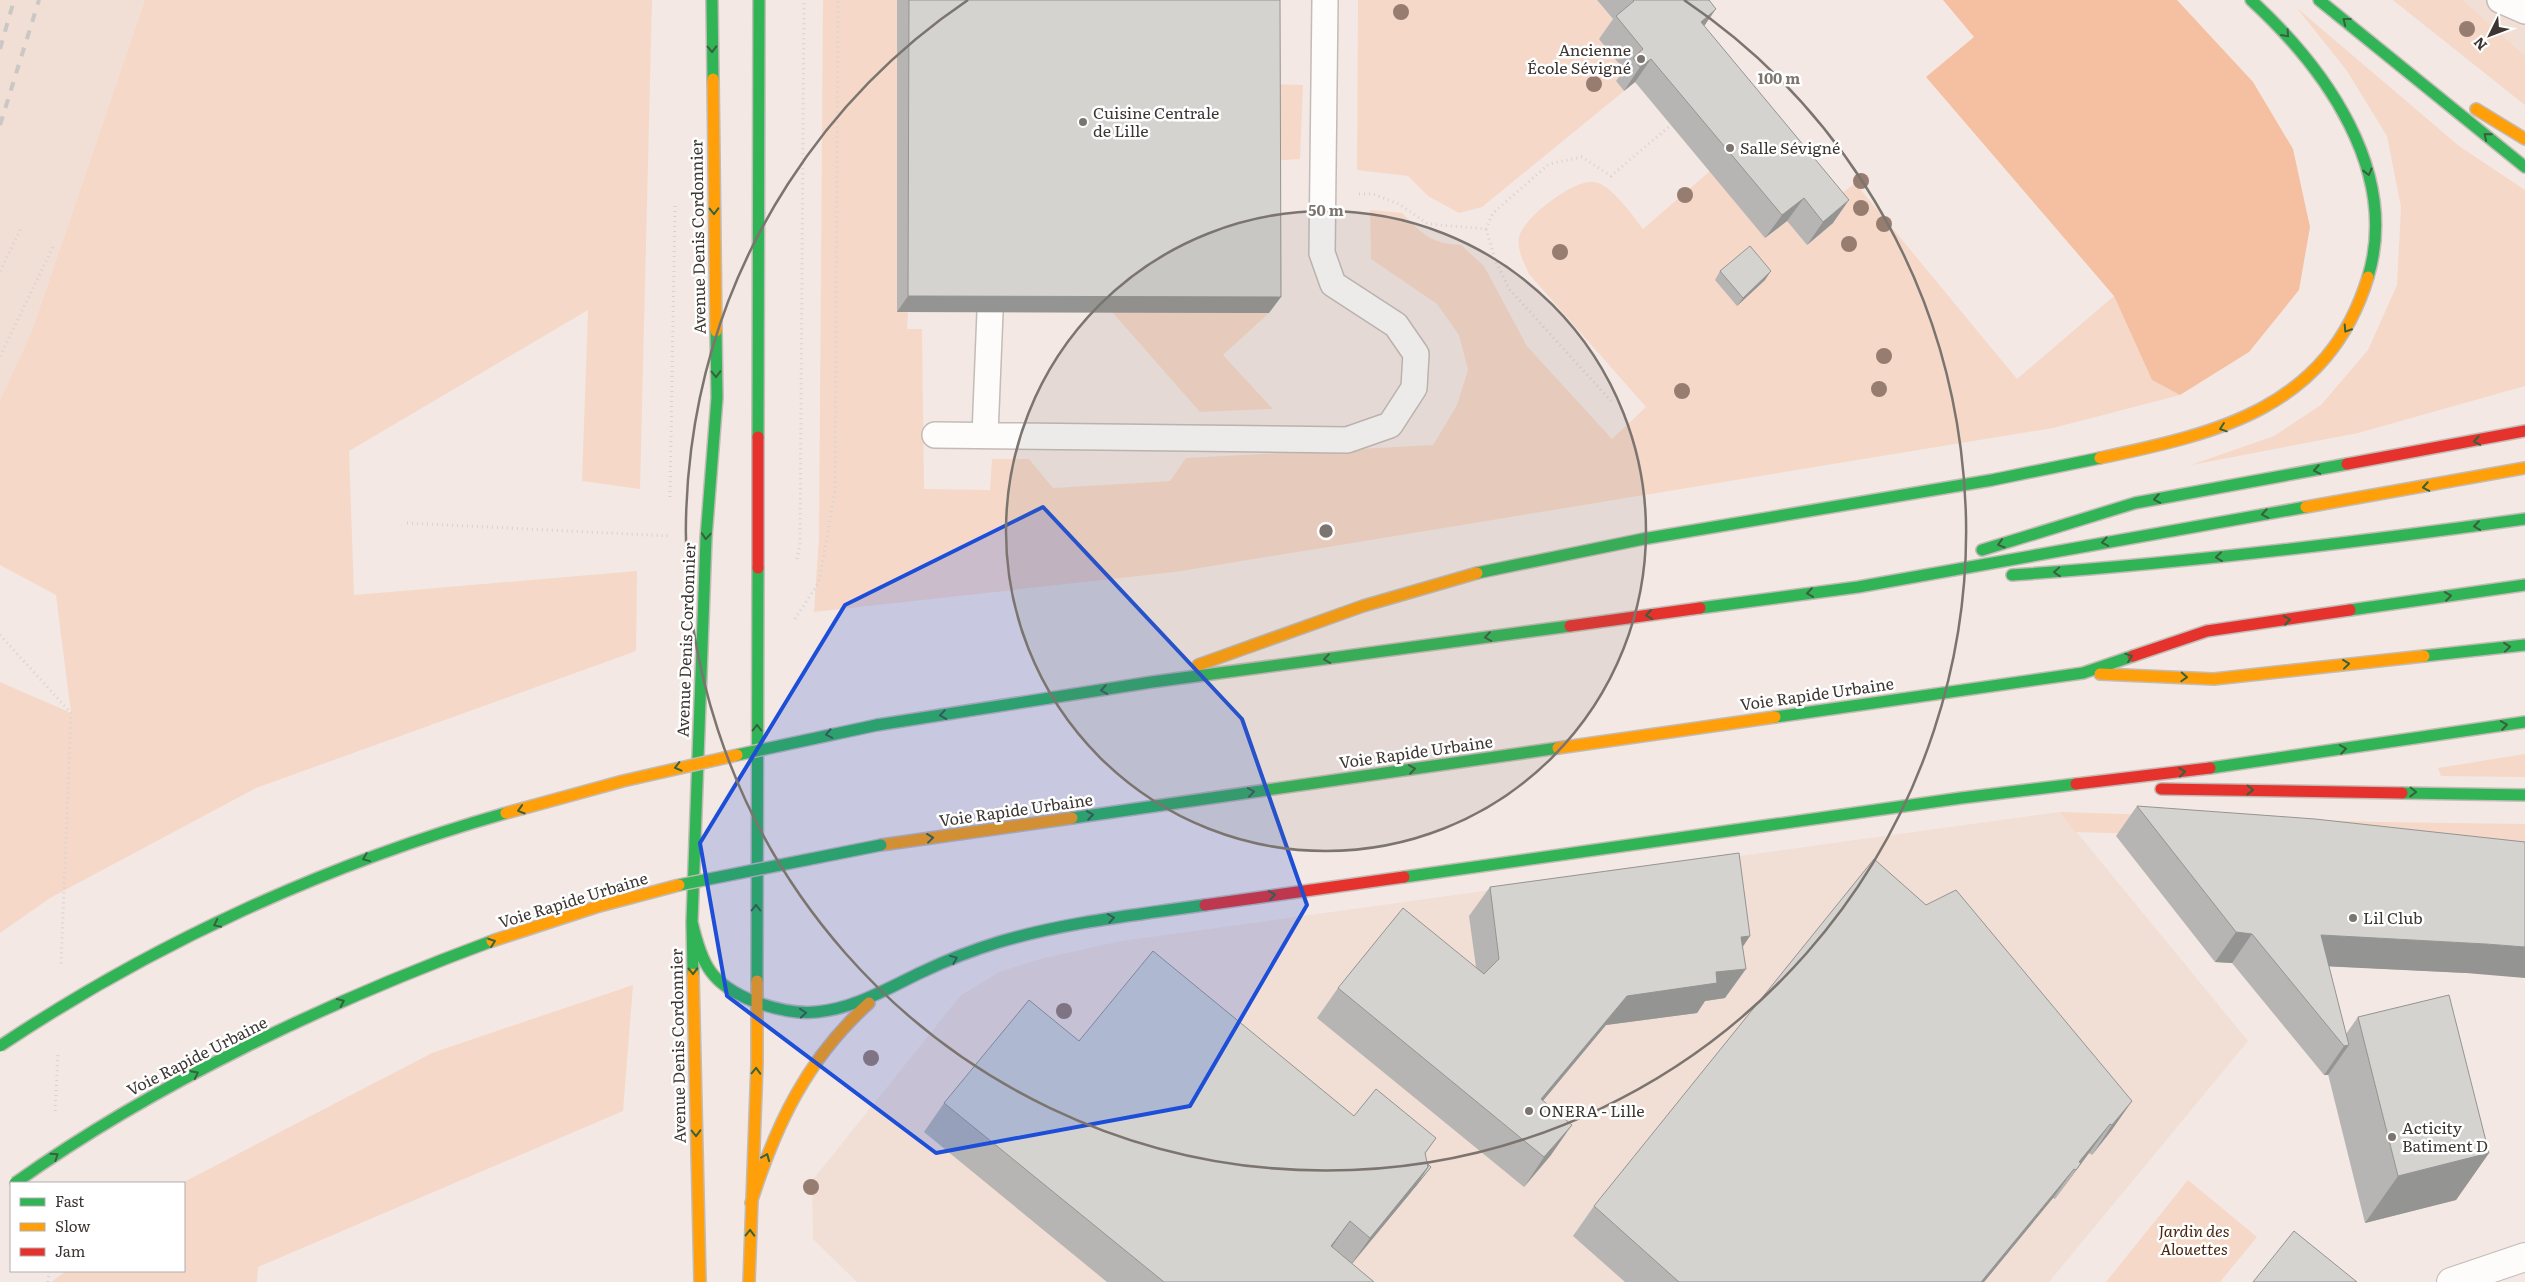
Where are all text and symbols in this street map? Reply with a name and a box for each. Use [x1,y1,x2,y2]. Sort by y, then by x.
north arrow [2465,10,2515,60]
one-way arrow [2343,18,2352,26]
one-way arrow [2280,29,2289,38]
text: N [2468,33,2491,55]
place label: Ancienne École Sévigné [1527,37,1631,79]
one-way arrow [707,45,717,53]
marker: Ancienne École Sévigné [1635,53,1647,65]
text: 100 m [1758,66,1800,89]
place label: Cuisine Centrale de Lille [1093,100,1219,142]
marker: Cuisine Centrale de Lille [1077,116,1089,128]
one-way arrow [2484,134,2493,142]
place label: Salle Sévigné [1740,135,1840,159]
street label: Avenue Denis Cordonnier [683,139,711,335]
marker: Salle Sévigné [1724,142,1736,154]
one-way arrow [2362,168,2372,176]
text: 50 m [1308,198,1344,221]
one-way arrow [709,208,719,215]
one-way arrow [2344,323,2353,332]
one-way arrow [711,370,722,378]
one-way arrow [2219,422,2228,432]
one-way arrow [2473,436,2482,446]
one-way arrow [2313,465,2322,475]
one-way arrow [2421,481,2430,491]
one-way arrow [2153,494,2162,504]
one-way arrow [2261,508,2270,518]
one-way arrow [2472,520,2480,531]
centre of rings [1317,522,1335,540]
one-way arrow [701,532,712,540]
one-way arrow [2101,537,2110,547]
one-way arrow [1998,538,2006,548]
street label: Avenue Denis Cordonnier [670,542,700,738]
one-way arrow [2214,551,2222,562]
one-way arrow [2053,566,2061,577]
one-way arrow [1805,587,1813,598]
one-way arrow [2443,592,2452,602]
one-way arrow [1644,609,1652,620]
one-way arrow [2282,615,2291,625]
one-way arrow [1483,631,1491,642]
one-way arrow [2504,642,2512,653]
one-way arrow [1322,653,1331,663]
one-way arrow [2125,653,2133,663]
one-way arrow [2342,659,2350,670]
street label: Voie Rapide Urbaine [1738,670,1895,716]
one-way arrow [2181,672,2189,683]
one-way arrow [1099,684,1108,694]
one-way arrow [939,709,947,719]
one-way arrow [2500,720,2508,731]
one-way arrow [752,724,762,732]
street label: Voie Rapide Urbaine [1337,728,1494,774]
one-way arrow [825,729,834,739]
one-way arrow [2339,745,2347,755]
one-way arrow [673,761,682,772]
one-way arrow [1408,764,1416,774]
one-way arrow [2179,767,2187,778]
one-way arrow [2247,785,2255,795]
street label: Voie Rapide Urbaine [937,786,1094,832]
one-way arrow [1247,787,1256,797]
one-way arrow [2410,787,2417,797]
one-way arrow [518,804,526,814]
one-way arrow [1086,811,1095,821]
one-way arrow [925,834,934,844]
one-way arrow [362,852,371,863]
street label: Voie Rapide Urbaine [495,865,650,933]
one-way arrow [1268,891,1277,901]
one-way arrow [751,904,761,912]
place label: Lil Club [2363,905,2423,929]
marker: Lil Club [2347,912,2359,924]
one-way arrow [1107,914,1116,924]
one-way arrow [214,918,223,928]
one-way arrow [487,938,496,948]
street label: Avenue Denis Cordonnier [663,948,691,1144]
one-way arrow [950,954,958,964]
one-way arrow [687,967,698,975]
one-way arrow [336,998,345,1009]
one-way arrow [799,1008,807,1019]
street label: Voie Rapide Urbaine [122,1009,271,1101]
one-way arrow [751,1067,762,1075]
one-way arrow [190,1070,199,1080]
place label: ONERA - Lille [1539,1098,1645,1122]
marker: ONERA - Lille [1523,1105,1535,1117]
place label: Acticity Batiment D [2402,1115,2488,1157]
one-way arrow [691,1130,701,1138]
marker: Acticity Batiment D [2386,1131,2398,1143]
one-way arrow [49,1153,59,1162]
one-way arrow [759,1153,770,1162]
legend [10,1182,185,1272]
text: Fast [55,1189,84,1212]
text: Slow [55,1214,90,1237]
park label: Jardin des Alouettes [2158,1218,2230,1260]
one-way arrow [745,1229,755,1237]
text: Jam [55,1239,86,1262]

